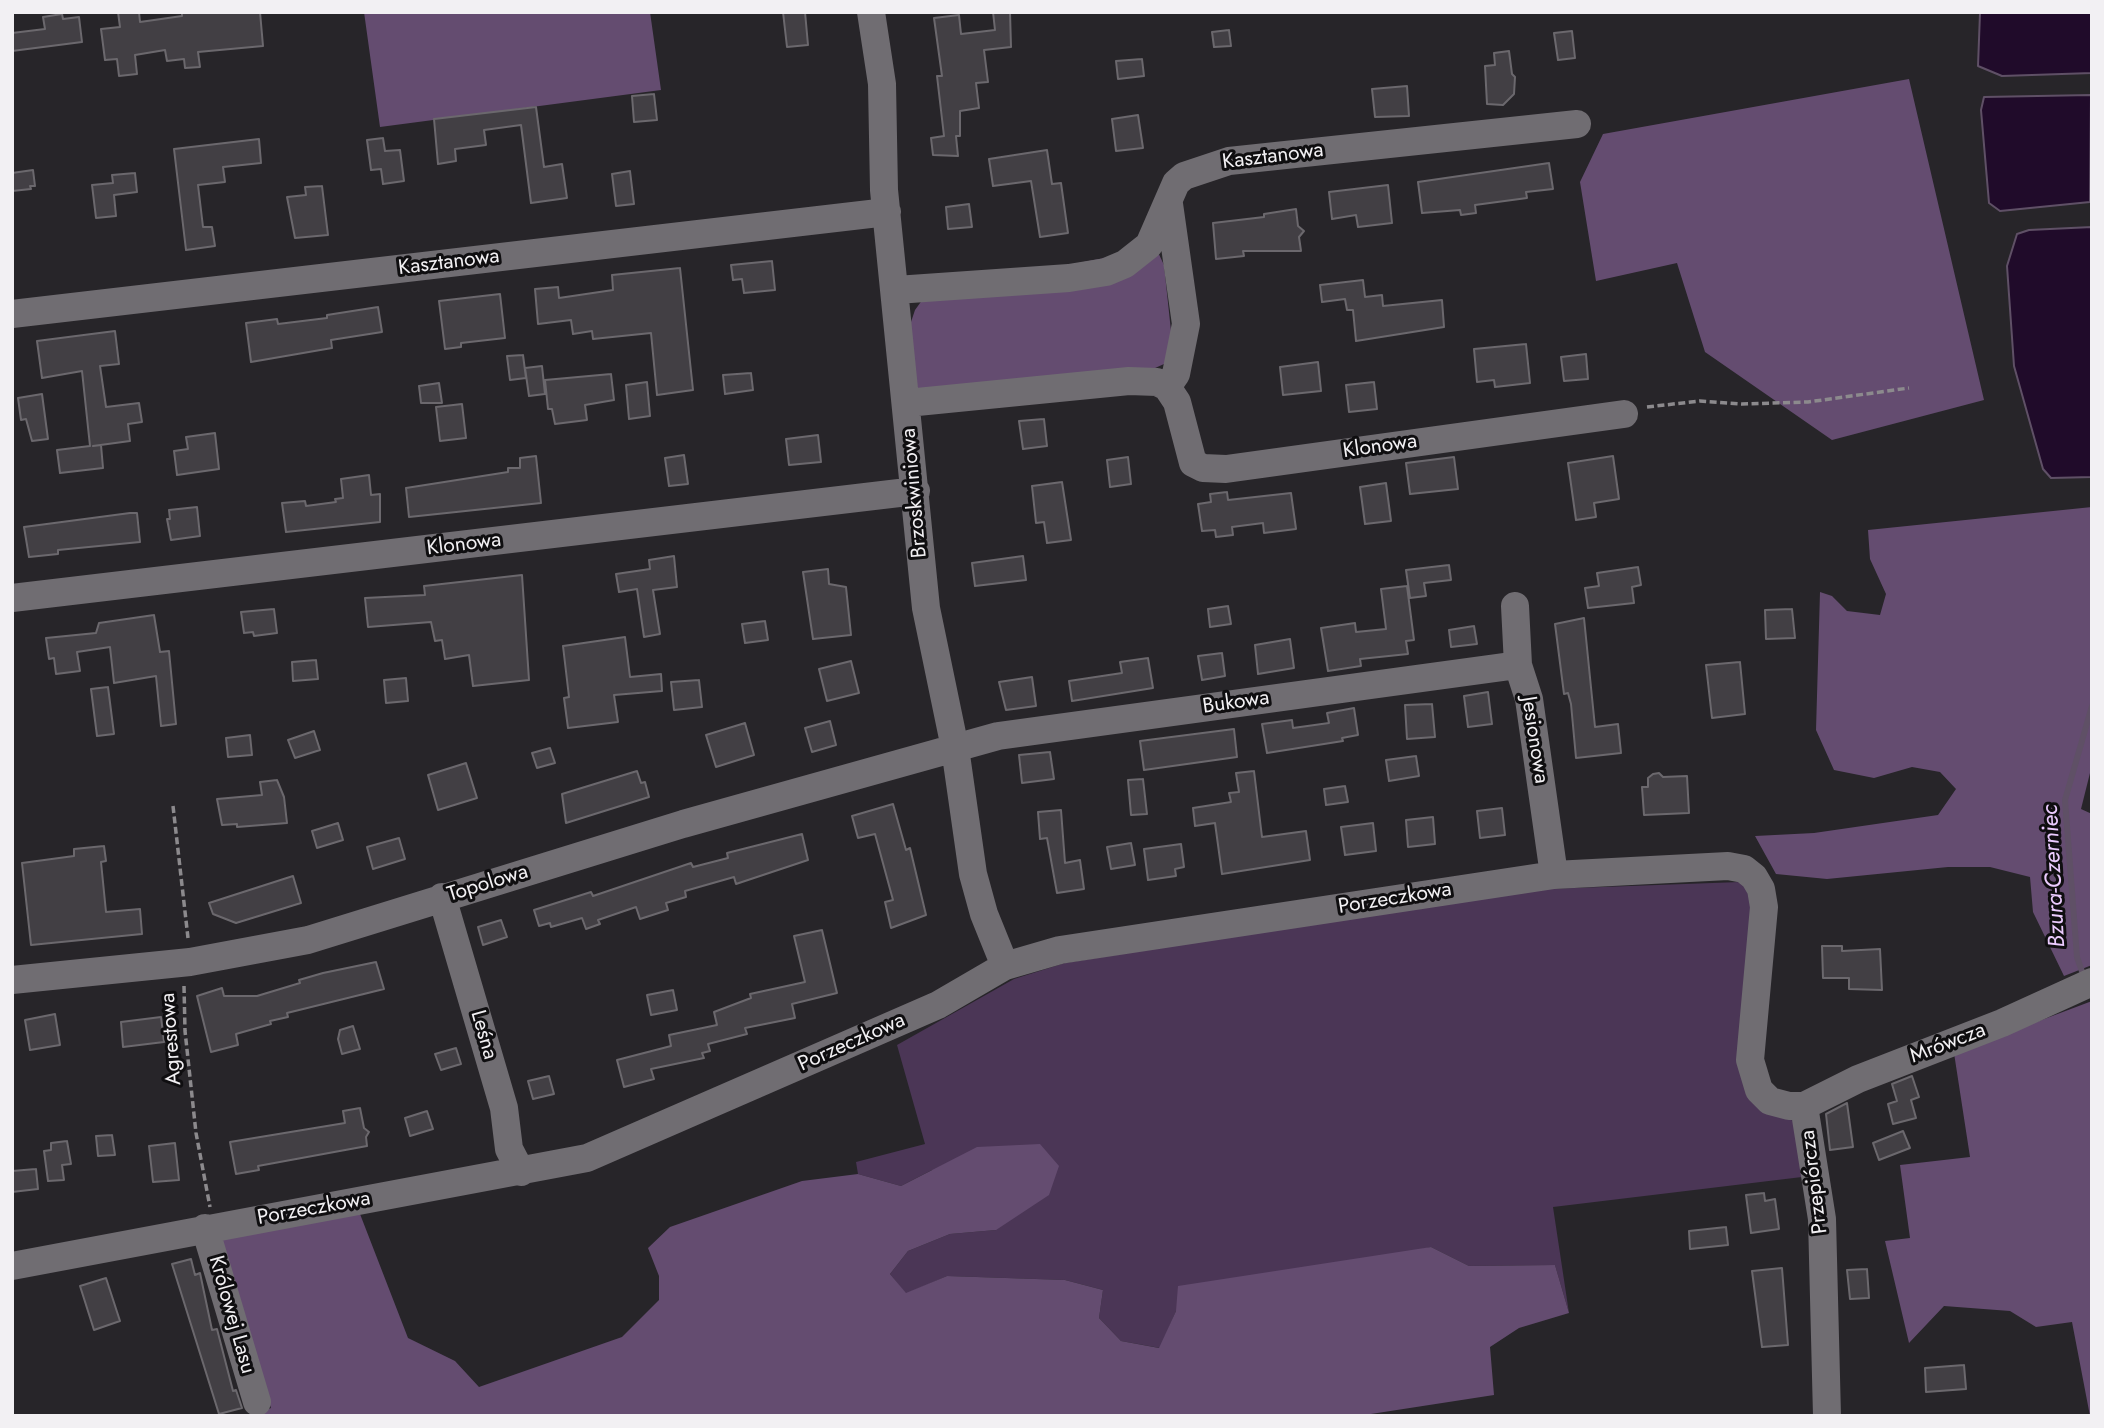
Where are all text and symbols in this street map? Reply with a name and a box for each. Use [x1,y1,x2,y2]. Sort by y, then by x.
street label: Kasztanowa [1221,138,1325,176]
street label: Kasztanowa [397,244,501,282]
street label: Brzoskwiniowa [897,427,933,559]
street label: Klonowa [1341,429,1419,465]
street label: Klonowa [425,528,503,562]
street label: Bukowa [1201,686,1271,720]
street label: Jesionowa [1515,695,1553,785]
water label: Bzura-Czerniec [2037,804,2073,948]
street label: Topolowa [445,860,531,908]
street label: Porzeczkowa [1336,878,1454,920]
street label: Agrestowa [156,992,188,1086]
street label: Leśna [464,1008,502,1062]
street label: Porzeczkowa [795,1008,909,1078]
street label: Mrówcza [1907,1018,1989,1070]
street label: Przepiórcza [1796,1129,1834,1235]
street label: Porzeczkowa [255,1187,373,1231]
street label: Królowej Lasu [202,1253,260,1377]

